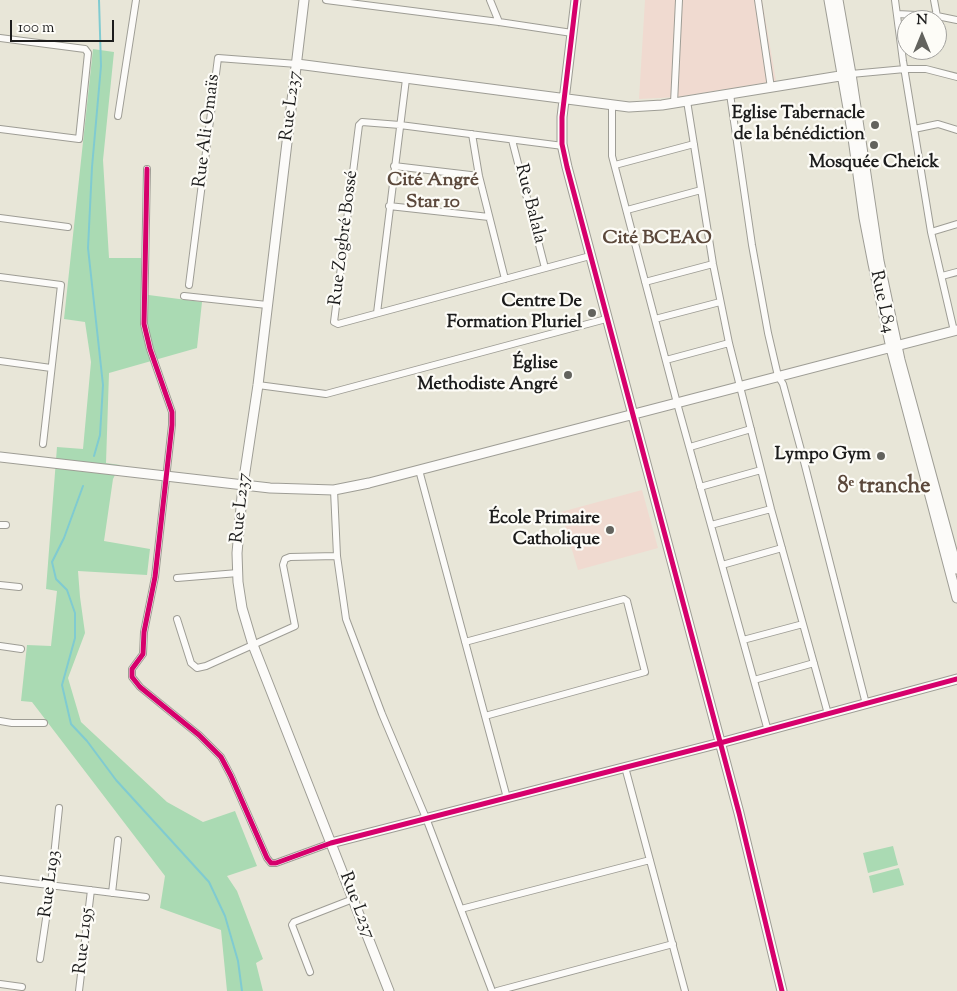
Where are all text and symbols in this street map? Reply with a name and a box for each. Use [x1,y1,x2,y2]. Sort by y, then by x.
scale bar [12,10,116,42]
north arrow [897,10,947,60]
text: N [916,11,928,31]
text: 100 m [18,18,54,39]
street label: Rue L237 [277,70,307,142]
street label: Rue Ali Omaïs [190,73,226,189]
place label: Eglise Tabernacle de la bénédiction [732,104,865,146]
marker: Eglise Tabernacle de la bénédiction [869,119,881,131]
marker: Mosquée Cheick [868,139,880,151]
place label: Mosquée Cheick [809,153,939,175]
street label: Rue Balala [509,162,549,246]
street label: Rue Zogbré Bossé [326,169,364,307]
district label: Cité Angré Star 10 [387,171,479,215]
district label: Cité BCEAO [602,229,712,251]
street label: Rue L84 [864,269,898,335]
place label: Centre De Formation Pluriel [447,292,582,334]
marker: Centre De Formation Pluriel [586,307,598,319]
place label: Église Methodiste Angré [417,354,558,396]
marker: Église Methodiste Angré [562,369,574,381]
place label: Lympo Gym [775,445,871,467]
marker: Lympo Gym [875,450,887,462]
street label: Rue L237 [228,472,256,544]
district label: 8ᵉ tranche [838,475,930,501]
place label: École Primaire Catholique [489,509,600,552]
marker: École Primaire Catholique [604,524,616,536]
street label: Rue L193 [36,849,66,919]
street label: Rue L237 [333,869,379,943]
street label: Rue L195 [71,907,99,975]

